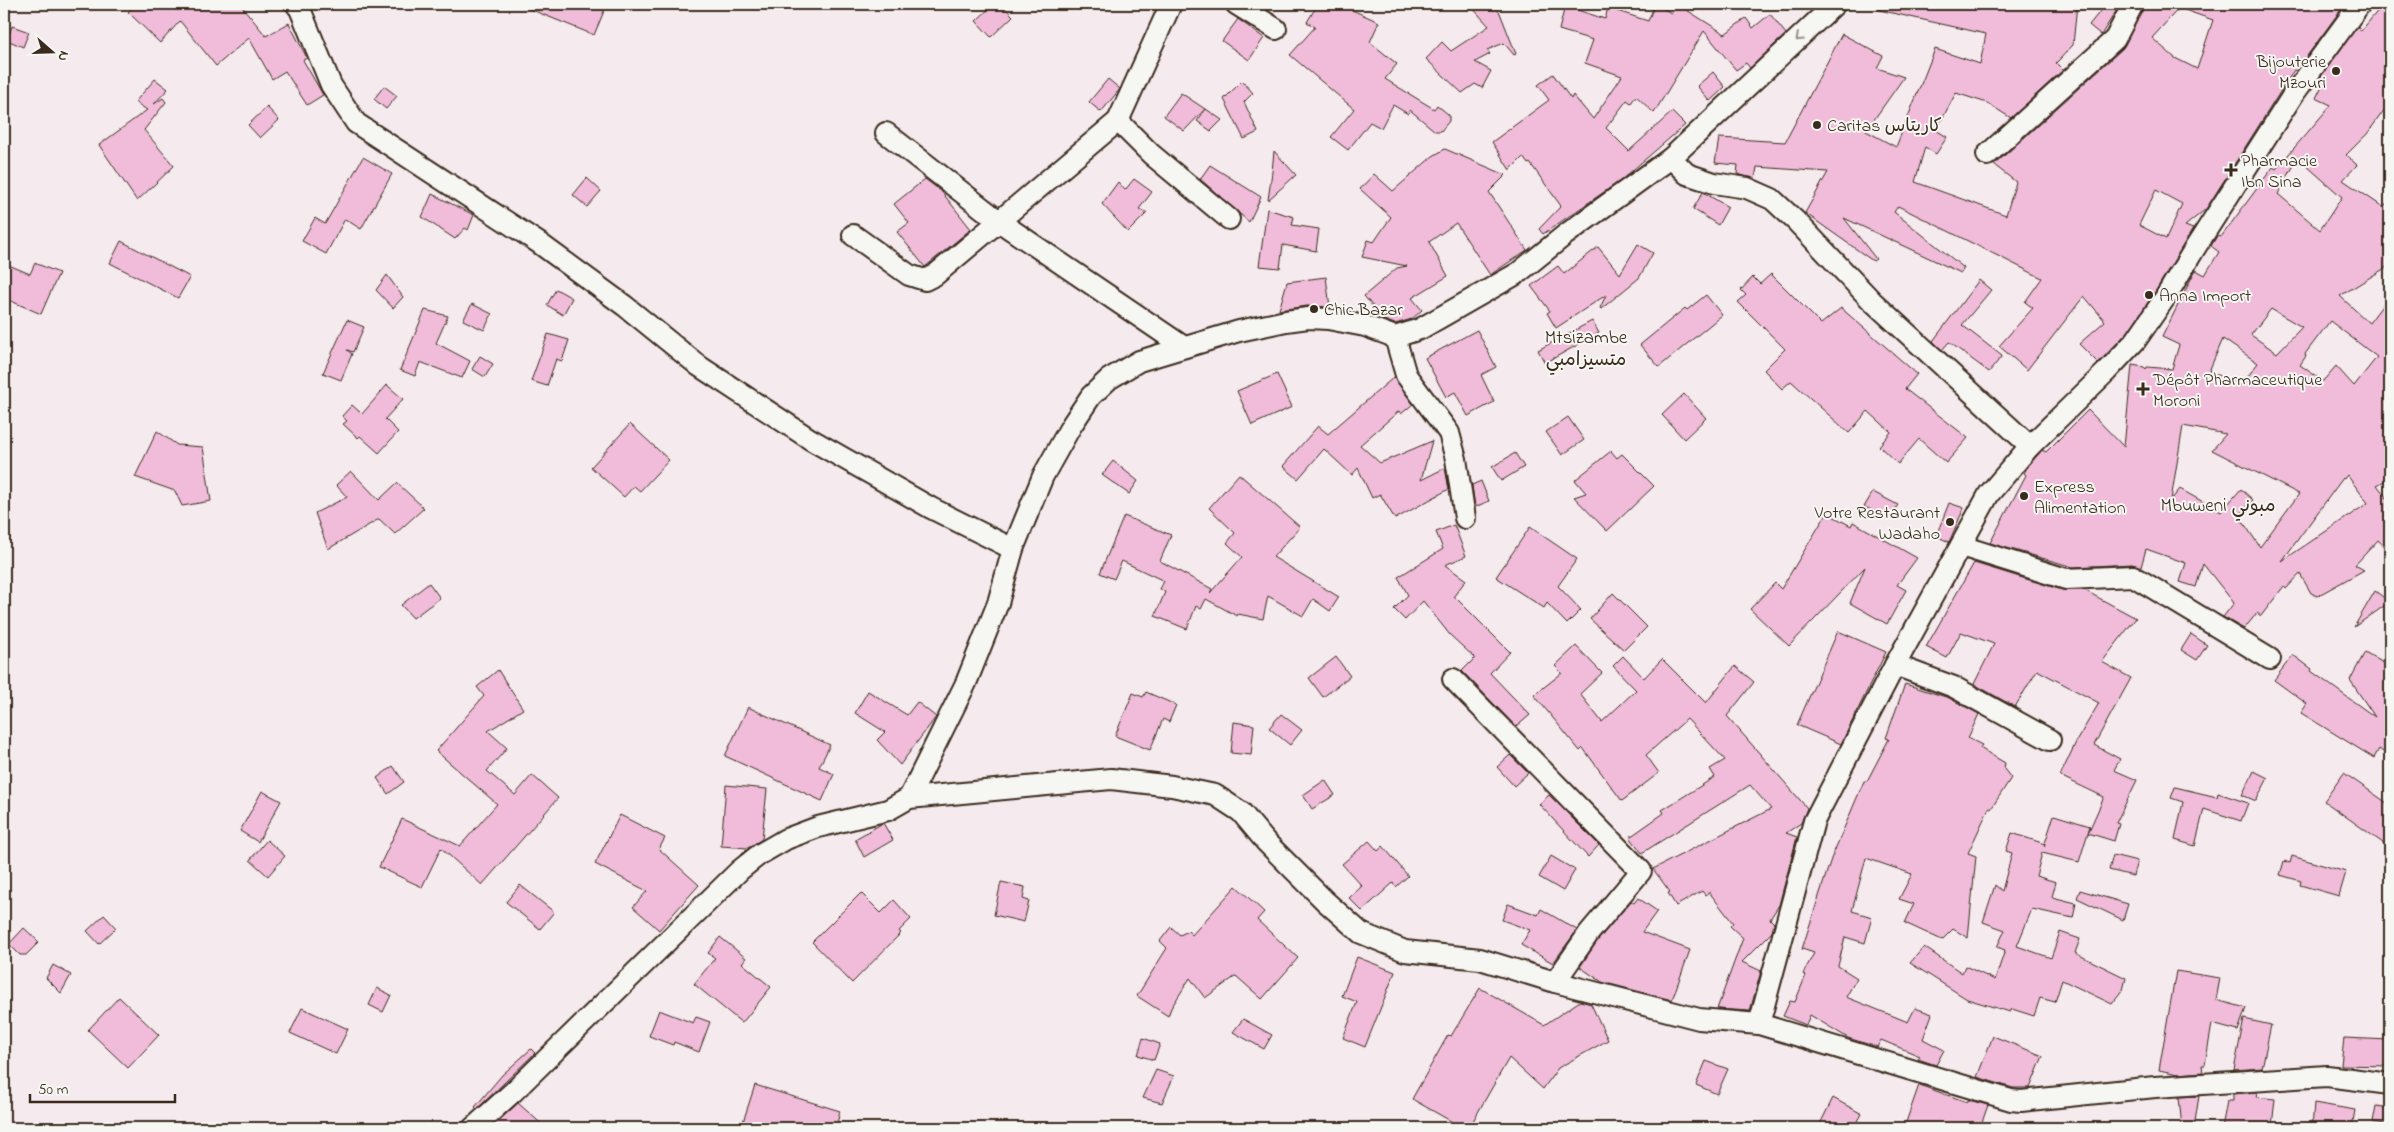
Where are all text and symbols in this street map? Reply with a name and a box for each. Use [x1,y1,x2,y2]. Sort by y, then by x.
north arrow [28,28,78,78]
one-way arrow [1796,32,1805,41]
text: N [51,48,74,64]
place label: Bijouterie Mzouri [2255,50,2327,97]
marker: Bijouterie Mzouri [2330,65,2342,77]
place label: Caritas كاريتاس [1827,114,1942,140]
marker: Caritas كاريتاس [1811,119,1823,131]
place label: Pharmacie Ibn Sina [2241,149,2318,196]
marker: Pharmacie Ibn Sina [2225,164,2237,176]
place label: Anna Import [2159,284,2251,310]
marker: Anna Import [2143,289,2155,301]
place label: Chic Bazar [1324,298,1403,324]
marker: Chic Bazar [1308,303,1320,315]
district label: Mtsizambe متسيزامبي [1545,325,1628,375]
place label: Dépôt Pharmaceutique Moroni [2152,368,2323,415]
marker: Dépôt Pharmaceutique Moroni [2137,383,2149,395]
place label: Express Alimentation [2034,475,2126,522]
marker: Express Alimentation [2018,490,2030,502]
district label: Mbuweni مبوني [2160,493,2276,521]
place label: Votre Restaurant Wadaho [1814,501,1940,548]
marker: Votre Restaurant Wadaho [1944,516,1956,528]
scale bar [30,1072,175,1104]
text: 50 m [38,1079,69,1101]

